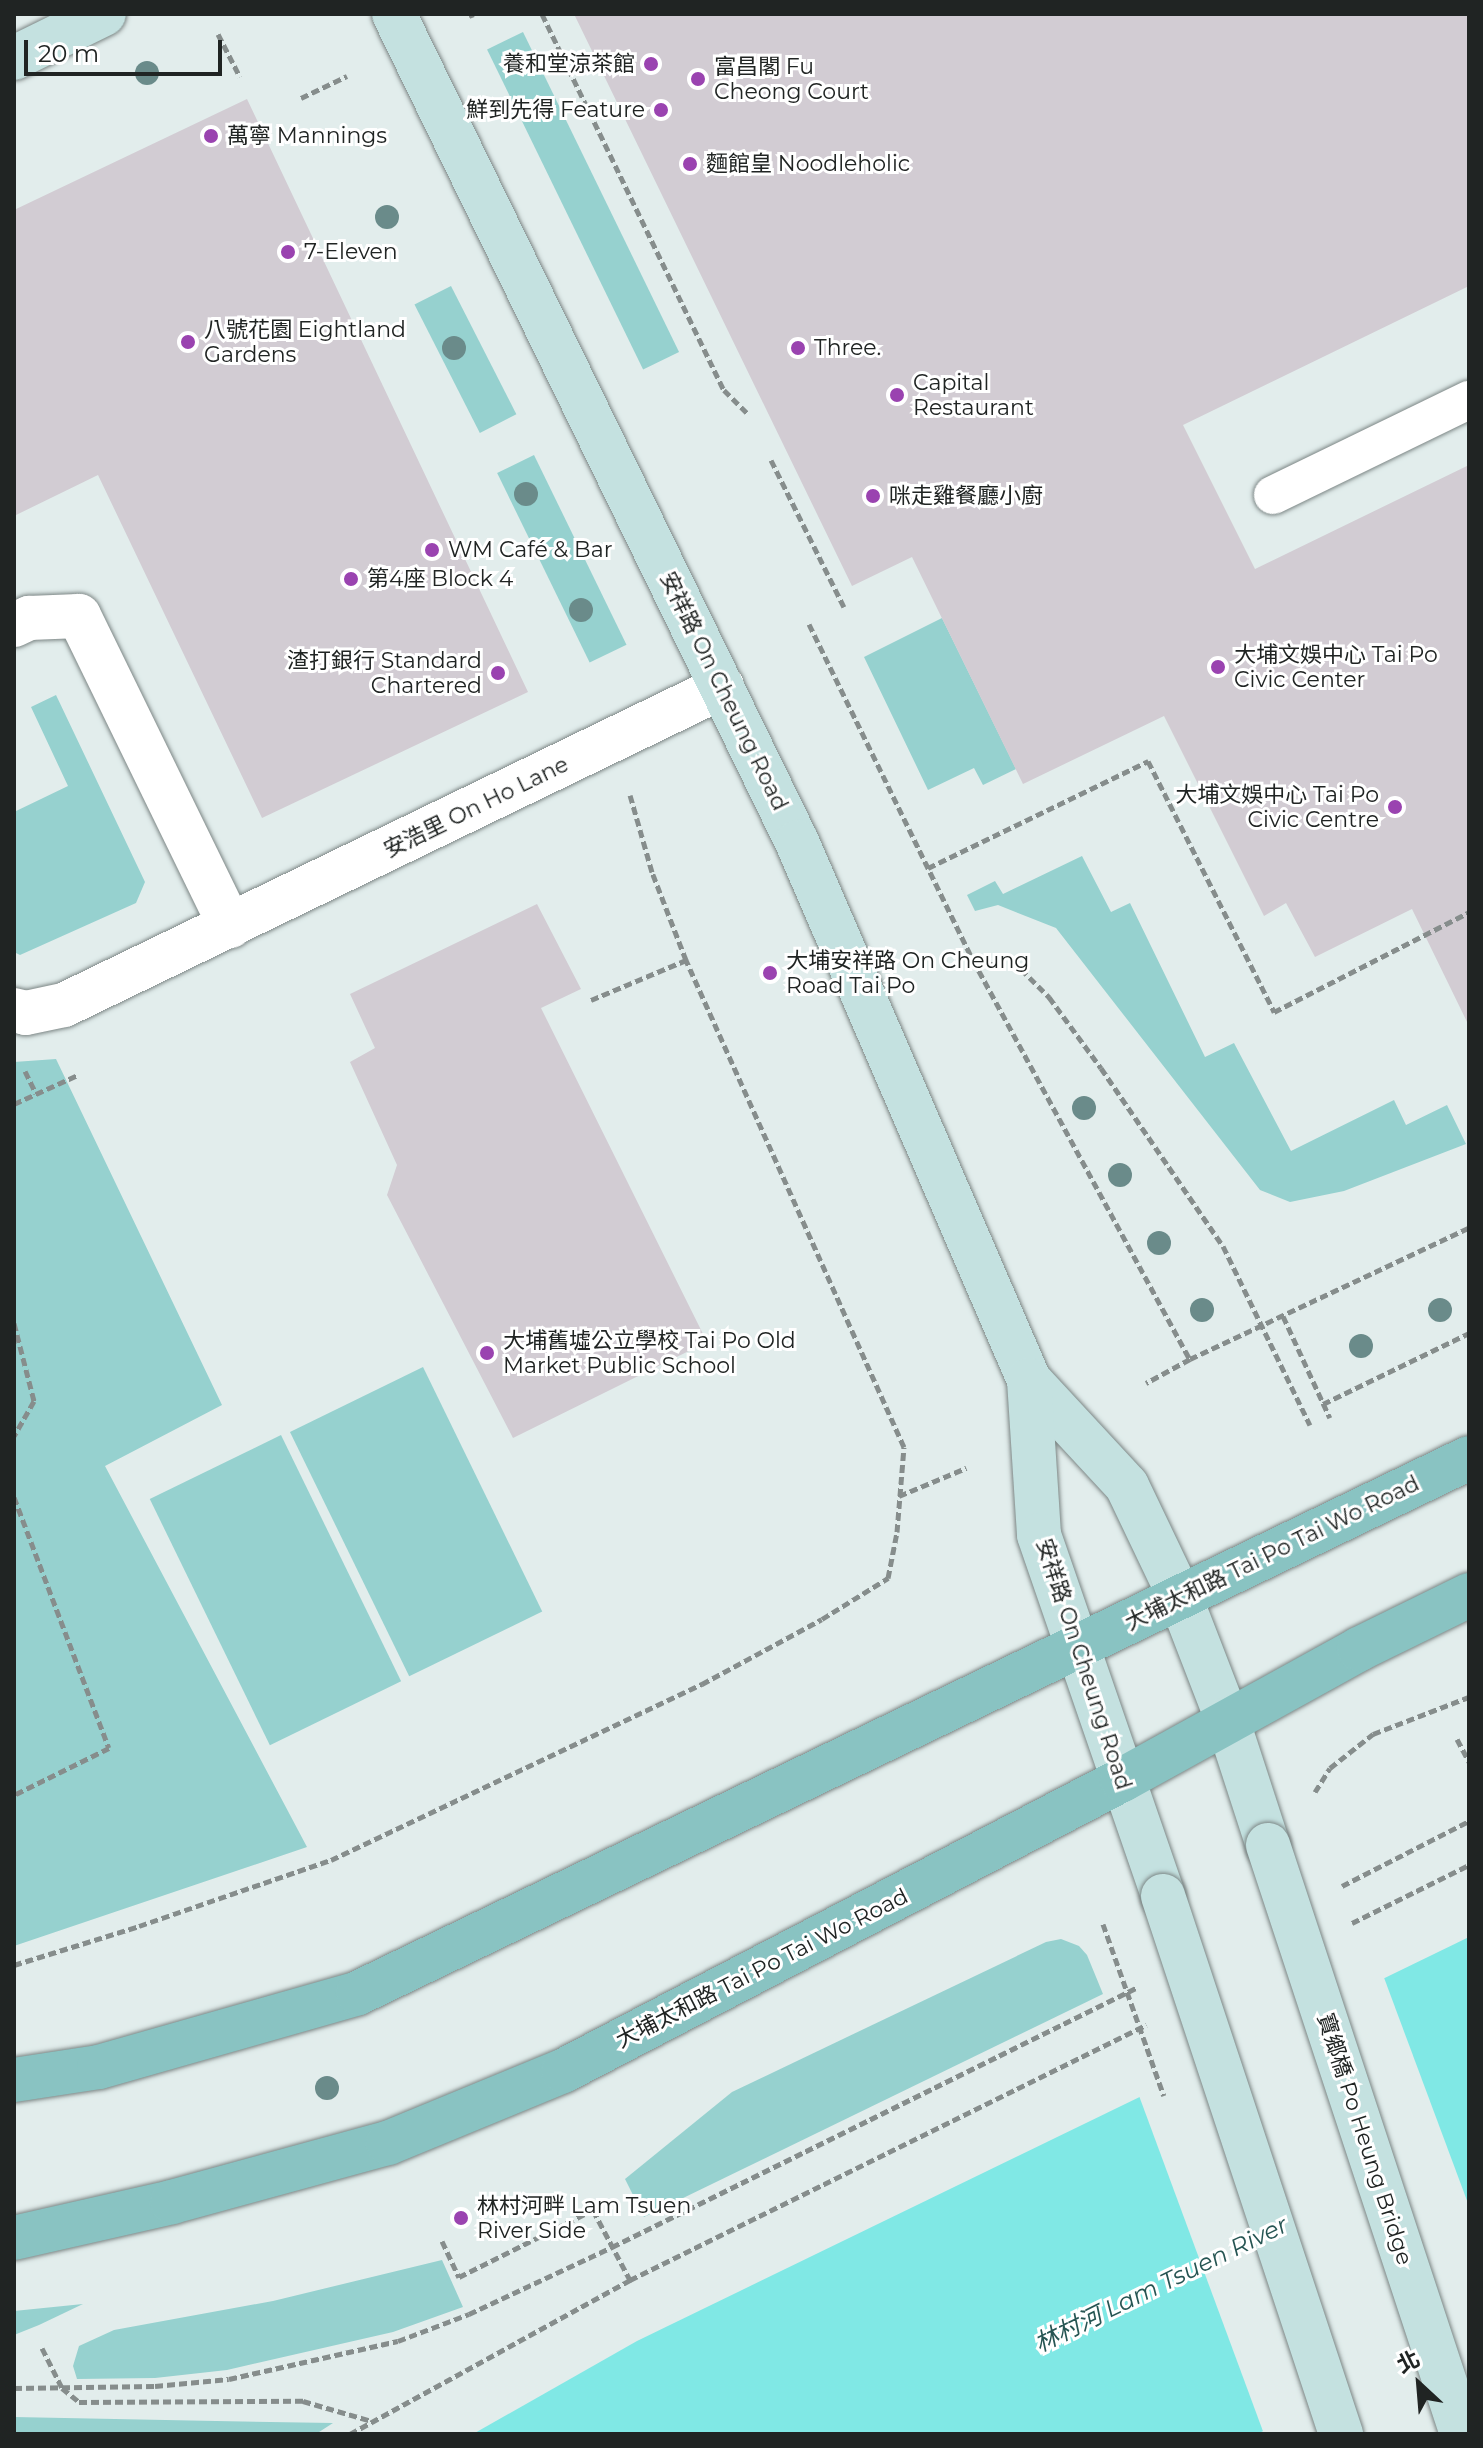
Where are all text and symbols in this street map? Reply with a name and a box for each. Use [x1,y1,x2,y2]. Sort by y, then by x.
scale bar [28,24,226,74]
text: 20 m [38,39,99,68]
place label: 養和堂涼茶館 [503,51,635,77]
place label: 富昌閣 Fu Cheong Court [714,53,869,104]
marker: 養和堂涼茶館 [642,55,660,73]
marker: 富昌閣 Fu Cheong Court [689,70,707,88]
place label: 鮮到先得 Feature [466,97,645,123]
marker: 鮮到先得 Feature [652,101,670,119]
place label: 萬寧 Mannings [227,123,387,149]
marker: 萬寧 Mannings [202,127,220,145]
place label: 麵館皇 Noodleholic [706,151,910,177]
marker: 麵館皇 Noodleholic [681,155,699,173]
place label: 7-Eleven [304,239,398,265]
marker: 7-Eleven [279,243,297,261]
place label: 八號花園 Eightland Gardens [204,316,406,368]
marker: 八號花園 Eightland Gardens [179,333,197,351]
place label: Three. [814,335,881,361]
marker: Three. [789,339,807,357]
place label: Capital Restaurant [913,369,1034,420]
marker: Capital Restaurant [888,386,906,404]
place label: 咪走雞餐廳小廚 [889,483,1043,509]
marker: 咪走雞餐廳小廚 [864,487,882,505]
place label: WM Café & Bar [448,537,612,563]
marker: WM Café & Bar [423,541,441,559]
place label: 第4座 Block 4 [367,566,513,592]
street label: 安祥路 On Cheung Road [655,567,793,815]
marker: 第4座 Block 4 [342,570,360,588]
place label: 大埔文娛中心 Tai Po Civic Center [1234,641,1438,692]
place label: 渣打銀行 Standard Chartered [287,647,482,698]
marker: 大埔文娛中心 Tai Po Civic Center [1209,658,1227,676]
marker: 渣打銀行 Standard Chartered [489,664,507,682]
street label: 安浩里 On Ho Lane [379,751,573,863]
place label: 大埔文娛中心 Tai Po Civic Centre [1175,781,1379,832]
marker: 大埔文娛中心 Tai Po Civic Centre [1386,798,1404,816]
place label: 大埔安祥路 On Cheung Road Tai Po [786,947,1029,998]
marker: 大埔安祥路 On Cheung Road Tai Po [761,964,779,982]
place label: 大埔舊墟公立學校 Tai Po Old Market Public School [503,1327,796,1378]
marker: 大埔舊墟公立學校 Tai Po Old Market Public School [478,1344,496,1362]
street label: 大埔太和路 Tai Po Tai Wo Road [1120,1470,1424,1636]
street label: 安祥路 On Cheung Road [1031,1535,1137,1793]
street label: 大埔太和路 Tai Po Tai Wo Road [611,1883,913,2053]
street label: 寶鄉橋 Po Heung Bridge [1312,2010,1418,2268]
place label: 林村河畔 Lam Tsuen River Side [477,2192,691,2244]
marker: 林村河畔 Lam Tsuen River Side [452,2209,470,2227]
water label: 林村河 Lam Tsuen River [1030,2210,1292,2358]
north arrow [1379,2344,1459,2424]
text: 北 [1392,2345,1424,2379]

